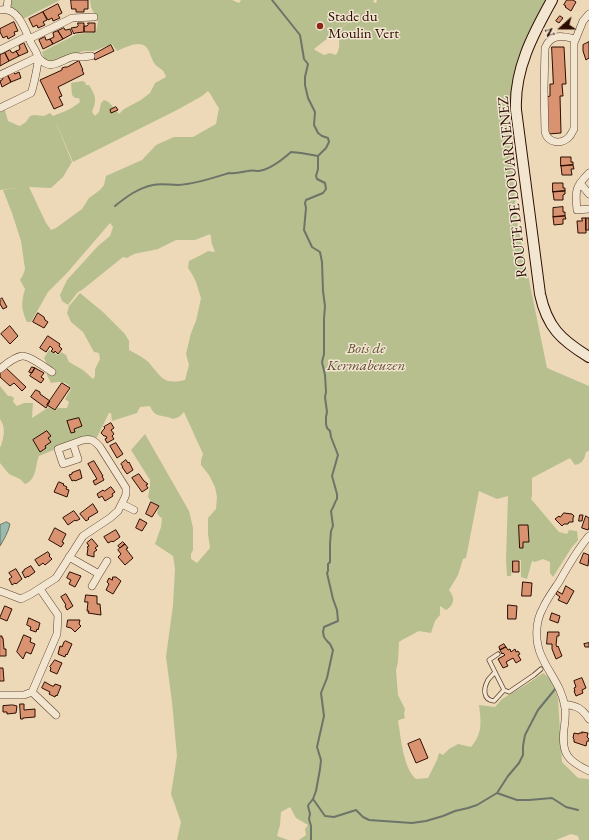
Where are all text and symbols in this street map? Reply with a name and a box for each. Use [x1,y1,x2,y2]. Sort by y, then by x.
place label: Stade du Moulin Vert [328,8,399,43]
north arrow [541,8,581,48]
marker: Stade du Moulin Vert [315,21,325,31]
text: N [542,26,558,39]
street label: ROUTE DE DOUARNENEZ [495,96,531,278]
park label: Bois de Kermabeuzen [327,340,405,375]

